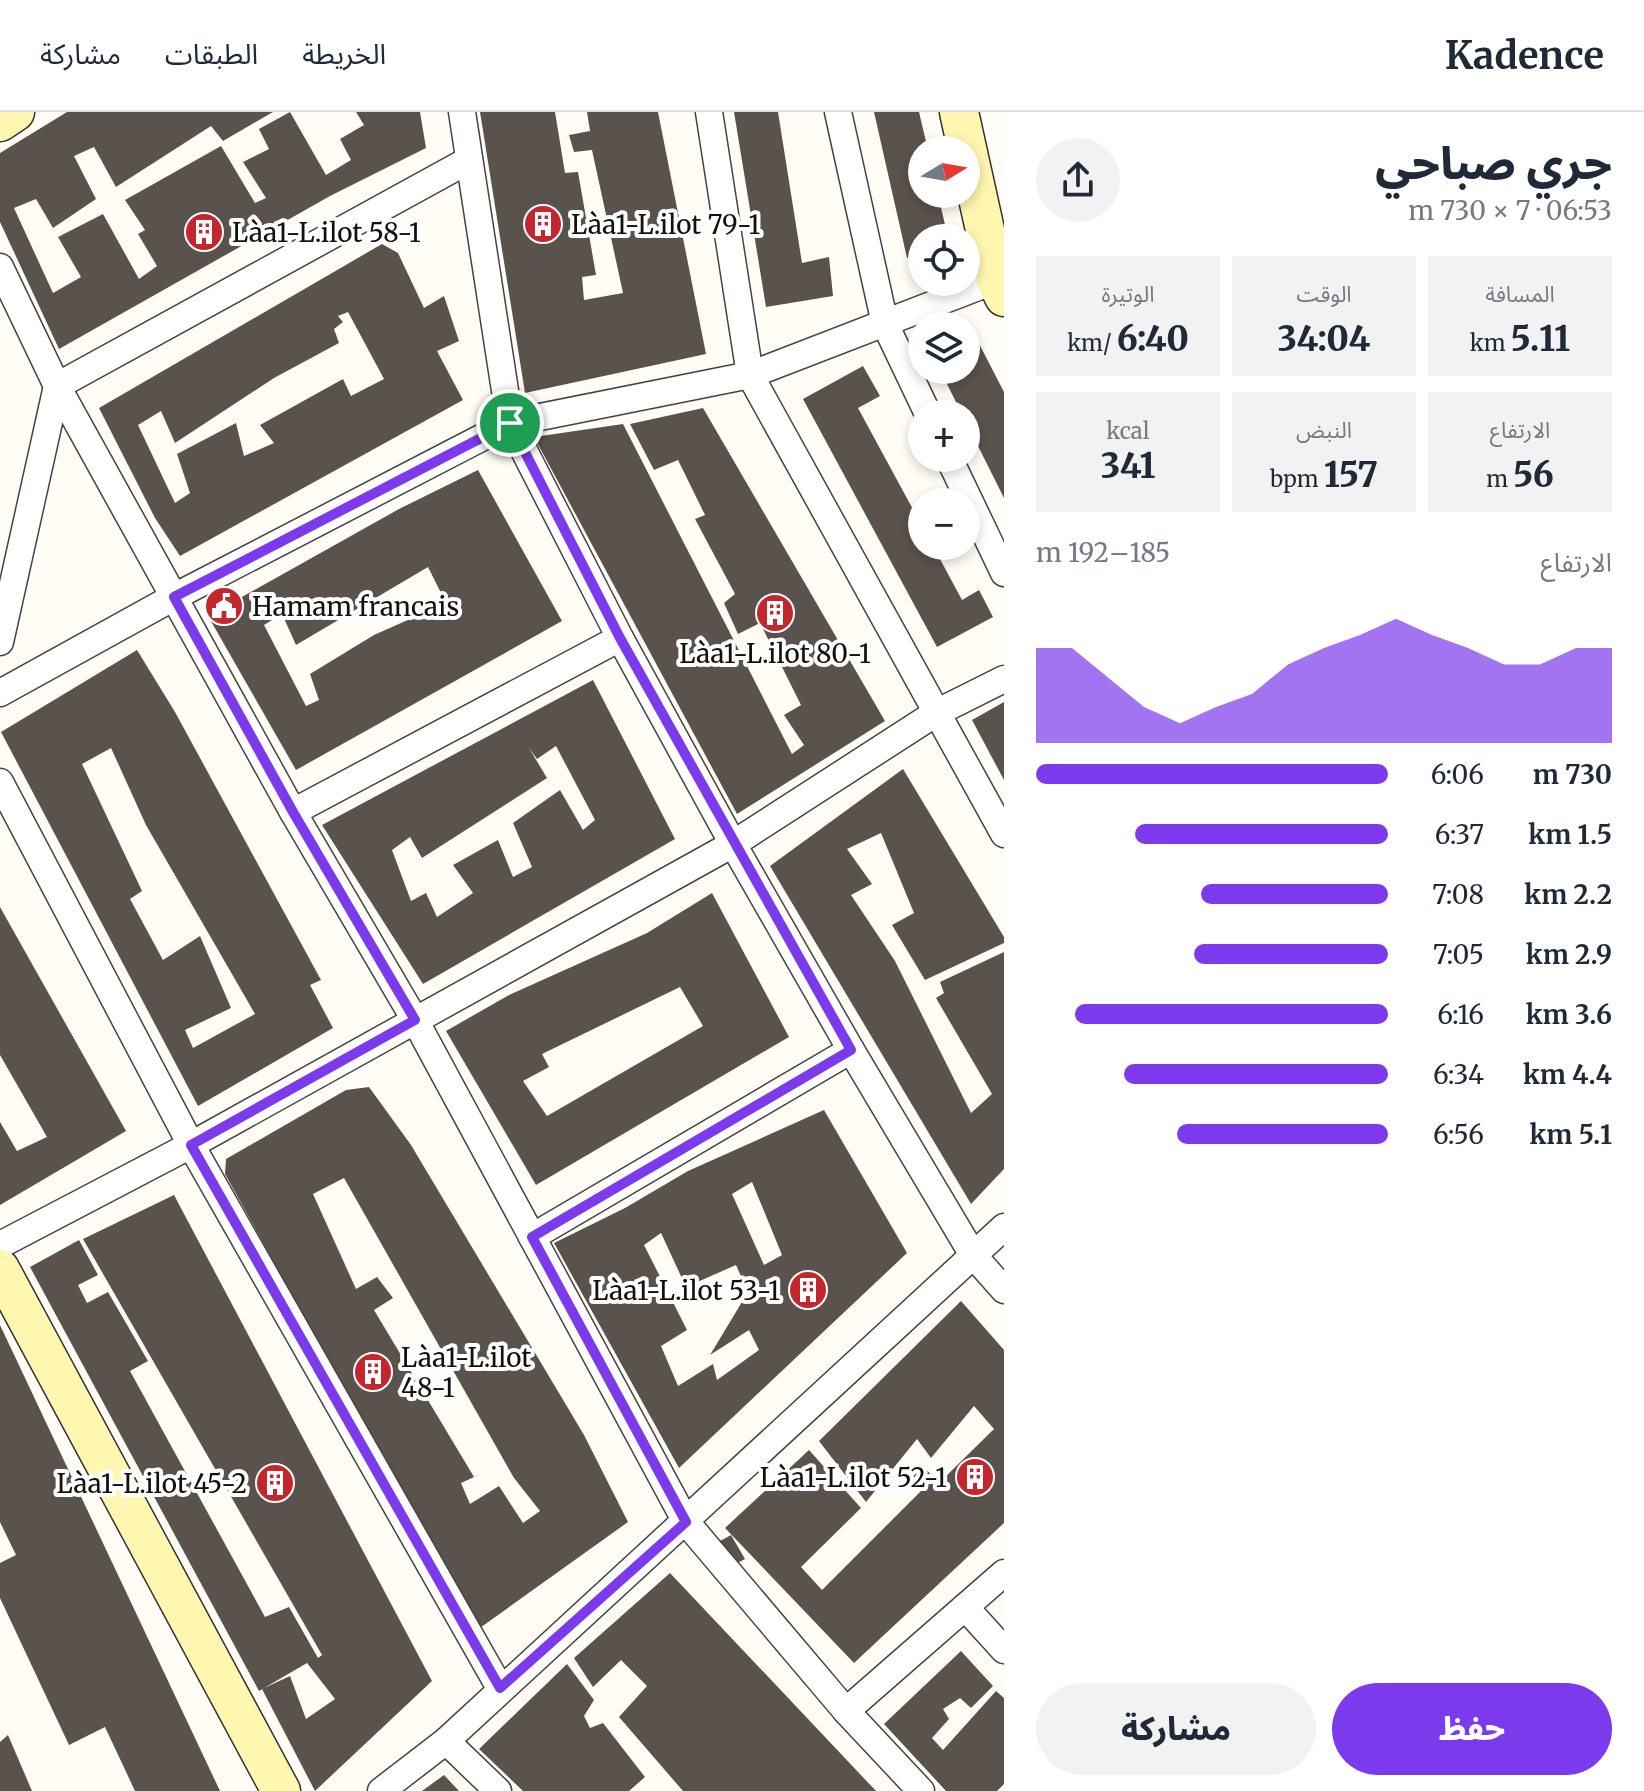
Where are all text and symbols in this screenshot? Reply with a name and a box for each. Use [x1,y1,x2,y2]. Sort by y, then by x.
text: Kadence [1445,32,1604,79]
text: مشاركة [40,36,121,72]
text: الطبقات [165,36,258,72]
text: الخريطة [302,36,386,72]
north arrow [908,136,980,208]
map controls [908,136,980,560]
text: جري صباحي [1375,136,1612,191]
button: share [1036,138,1120,222]
text: 06:53 · 7 × 730 m [1408,194,1612,227]
building icon: Làa1-L.ilot 79-1 [522,203,564,245]
place label: Làa1-L.ilot 79-1 [571,208,760,241]
building icon: Làa1-L.ilot 58-1 [183,211,225,253]
place label: Làa1-L.ilot 58-1 [232,216,421,249]
button: locate [908,224,980,296]
text: الوتيرة [1102,280,1154,308]
text: الوقت [1296,280,1352,308]
text: المسافة [1485,280,1555,308]
button: layers [908,312,980,384]
text: 6:40 [1117,318,1189,360]
text: 34:04 [1278,318,1370,360]
text: 5.11 [1511,318,1570,360]
text: /km [1067,329,1117,357]
text: km [1470,329,1511,357]
pin [476,389,544,457]
button: + [908,400,980,472]
icon: arrive [488,401,532,445]
text: النبض [1296,416,1352,444]
text: الارتفاع [1490,416,1550,444]
text: kcal [1106,417,1150,445]
text: 341 [1101,445,1155,487]
text: 157 [1324,454,1378,496]
text: 56 [1513,454,1554,496]
text: bpm [1270,465,1324,493]
text: m [1486,465,1513,493]
button: − [908,488,980,560]
text: 185–192 m [1036,536,1170,569]
text: الارتفاع [1541,546,1612,579]
public building icon: Hamam francais [203,585,245,627]
place label: Hamam francais [252,590,459,623]
building icon: Làa1-L.ilot 80-1 [754,592,796,634]
place label: Làa1-L.ilot 80-1 [679,637,871,670]
text: 6:06 [1431,758,1484,791]
text: 730 m [1533,758,1612,791]
text: 6:37 [1435,818,1484,851]
text: 1.5 km [1528,818,1612,851]
text: 7:08 [1432,878,1484,911]
text: 2.2 km [1524,878,1612,911]
text: 7:05 [1433,938,1484,971]
text: 2.9 km [1526,938,1612,971]
text: 6:16 [1437,998,1484,1031]
text: 3.6 km [1526,998,1612,1031]
text: 6:34 [1433,1058,1484,1091]
text: 4.4 km [1523,1058,1612,1091]
text: 6:56 [1433,1118,1484,1151]
text: 5.1 km [1529,1118,1612,1151]
building icon: Làa1-L.ilot 53-1 [787,1269,829,1311]
place label: Làa1-L.ilot 53-1 [592,1274,780,1307]
place label: Làa1-L.ilot 48-1 [401,1341,532,1404]
building icon: Làa1-L.ilot 48-1 [352,1351,394,1393]
building icon: Làa1-L.ilot 52-1 [954,1456,996,1498]
place label: Làa1-L.ilot 52-1 [760,1461,947,1494]
building icon: Làa1-L.ilot 45-2 [254,1462,296,1504]
place label: Làa1-L.ilot 45-2 [57,1467,247,1500]
button: مشاركة [1036,1683,1316,1775]
button: حفظ [1332,1683,1612,1775]

